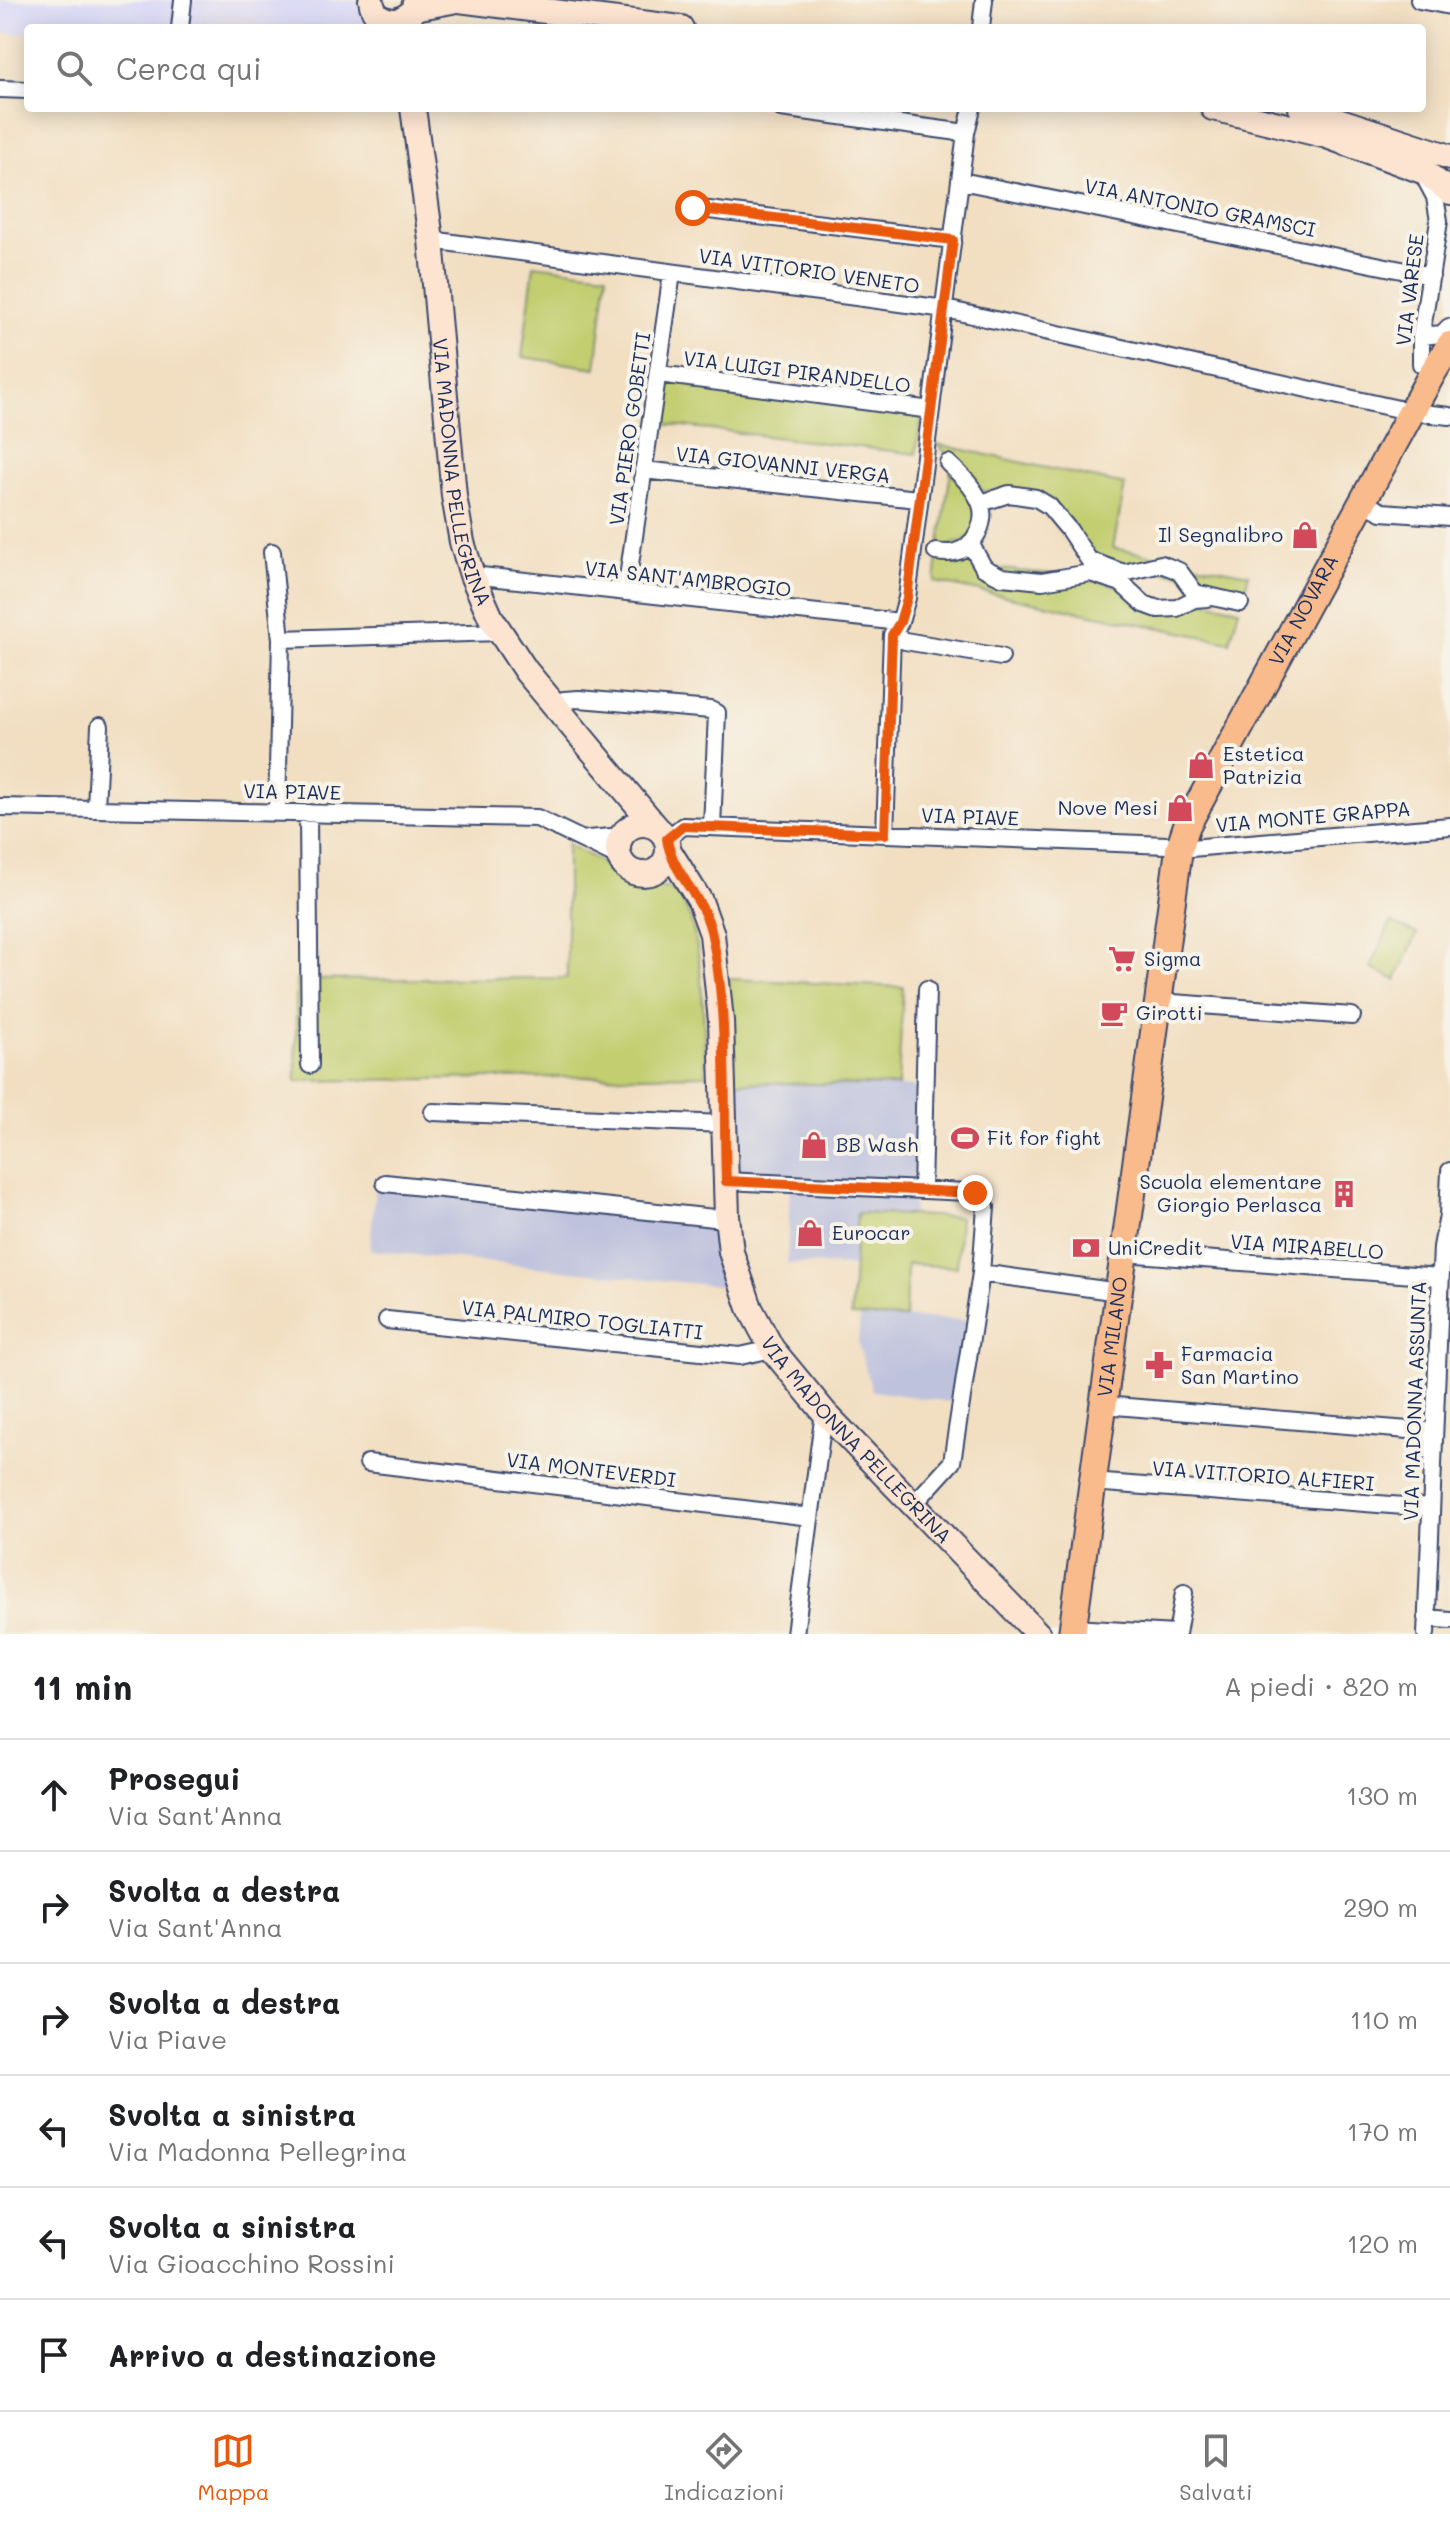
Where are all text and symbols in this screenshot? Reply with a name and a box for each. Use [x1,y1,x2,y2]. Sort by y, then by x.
search box [24,24,1426,112]
icon: search [52,46,96,90]
text: Cerca qui [116,48,262,88]
street label: VIA ANTONIO GRAMSCI [1082,172,1318,242]
route start [675,190,711,226]
street label: VIA VARESE [1389,232,1429,347]
street label: VIA VITTORIO VENETO [697,242,921,298]
street label: VIA PIERO GOBETTI [603,330,655,527]
street label: VIA MADONNA PELLEGRINA [428,337,498,610]
street label: VIA LUIGI PIRANDELLO [682,344,912,398]
street label: VIA GIOVANNI VERGA [675,440,892,488]
shop icon: Il Segnalibro [1290,520,1320,550]
place label: Il Segnalibro [1158,521,1283,547]
street label: VIA NOVARA [1262,550,1344,670]
street label: VIA SANT'AMBROGIO [584,554,793,602]
place label: Estetica Patrizia [1223,740,1305,789]
shop icon: Estetica Patrizia [1186,750,1216,780]
street label: VIA PIAVE [243,777,341,805]
shop icon: Nove Mesi [1165,793,1195,823]
place label: Nove Mesi [1058,794,1158,820]
street label: VIA MONTE GRAPPA [1214,795,1411,837]
street label: VIA PIAVE [921,801,1019,831]
supermarket icon: Sigma [1107,944,1137,974]
place label: Sigma [1144,945,1201,971]
cafe icon: Girotti [1099,998,1129,1028]
place label: Girotti [1136,999,1203,1025]
sports icon: Fit for fight [950,1123,980,1153]
place label: Fit for fight [987,1124,1101,1150]
shop icon: BB Wash [799,1130,829,1160]
place label: BB Wash [836,1131,918,1157]
place label: Scuola elementare Giorgio Perlasca [1139,1168,1322,1217]
route end [957,1175,993,1211]
building icon: Scuola elementare Giorgio Perlasca [1329,1179,1359,1209]
shop icon: Eurocar [795,1218,825,1248]
place label: Eurocar [832,1219,911,1245]
street label: VIA MIRABELLO [1229,1228,1385,1264]
bank icon: UniCredit [1071,1233,1101,1263]
place label: UniCredit [1108,1234,1203,1260]
street label: VIA MILANO [1090,1275,1133,1399]
street label: VIA MADONNA ASSUNTA [1397,1280,1431,1522]
street label: VIA PALMIRO TOGLIATTI [460,1293,704,1345]
street label: VIA MADONNA PELLEGRINA [755,1331,958,1549]
place label: Farmacia San Martino [1181,1340,1299,1389]
pharmacy icon: Farmacia San Martino [1144,1350,1174,1380]
street label: VIA MONTEVERDI [505,1446,678,1492]
street label: VIA VITTORIO ALFIERI [1151,1454,1375,1496]
text: 11 min [32,1664,132,1709]
text: A piedi · 820 m [1224,1669,1418,1703]
text: Prosegui [108,1758,241,1798]
icon: ahead [32,1773,76,1817]
text: 130 m [1346,1778,1418,1812]
text: Via Sant'Anna [108,1798,283,1832]
text: Svolta a destra [108,1870,340,1910]
icon: right [32,1885,76,1929]
text: 290 m [1343,1890,1418,1924]
text: Via Sant'Anna [108,1910,283,1944]
text: Svolta a destra [108,1982,340,2022]
icon: right [32,1997,76,2041]
text: 110 m [1350,2002,1418,2036]
text: Via Piave [108,2022,227,2056]
text: Svolta a sinistra [108,2094,356,2134]
icon: left [32,2109,76,2153]
text: 170 m [1347,2114,1418,2148]
text: Via Madonna Pellegrina [108,2134,407,2168]
text: Svolta a sinistra [108,2206,356,2246]
icon: left [32,2221,76,2265]
text: 120 m [1347,2226,1418,2260]
text: Via Gioacchino Rossini [108,2246,395,2280]
icon: arrive [32,2333,76,2377]
text: Arrivo a destinazione [108,2335,436,2375]
tab: Mappa [197,2429,270,2506]
tab: Indicazioni [664,2429,784,2506]
tab: Salvati [1179,2429,1253,2506]

